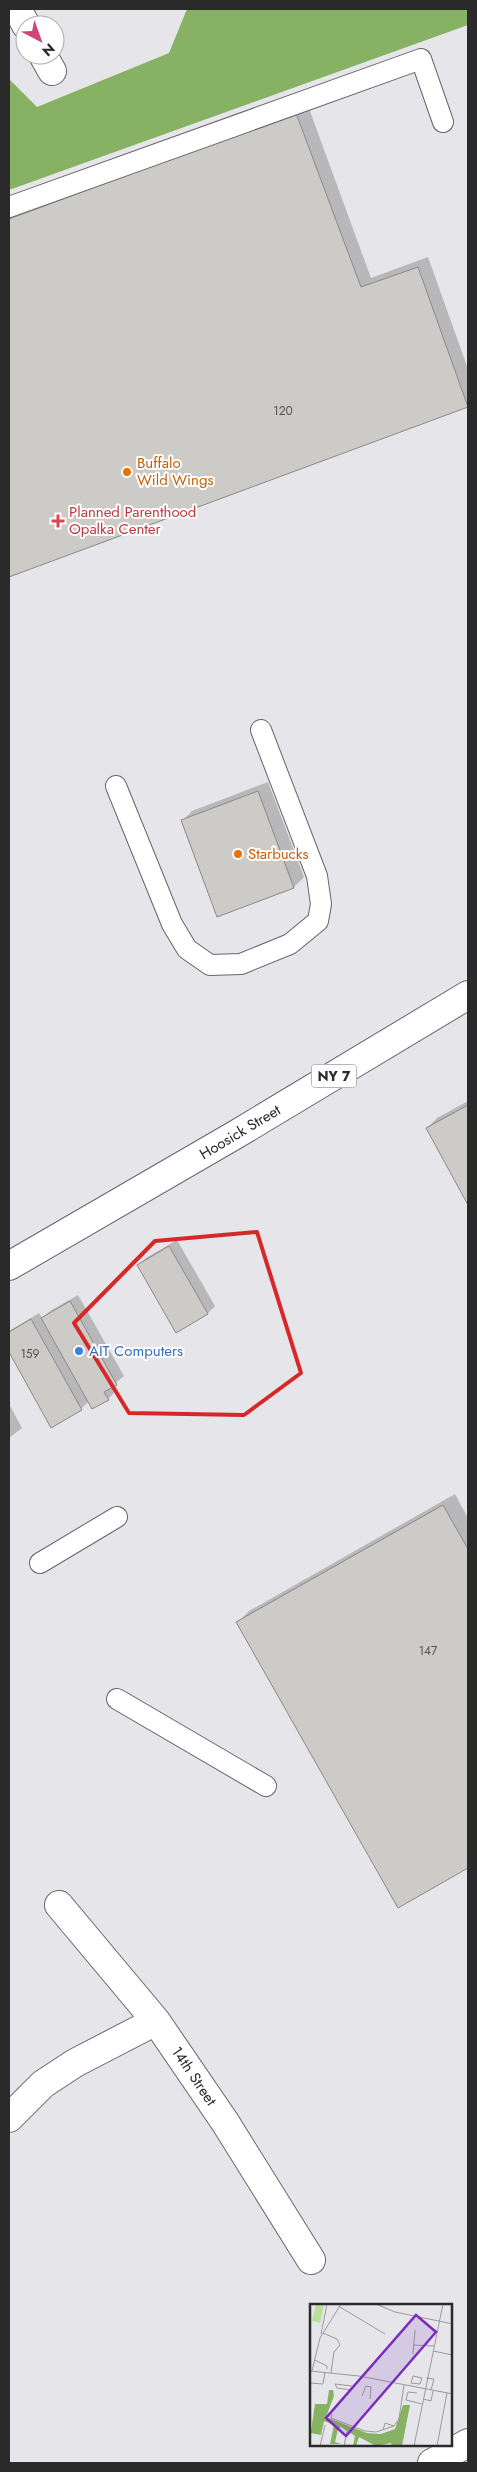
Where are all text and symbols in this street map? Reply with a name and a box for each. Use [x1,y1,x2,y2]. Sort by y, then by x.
north arrow [15,15,65,65]
text: N [38,39,59,61]
house number: 120 [273,402,293,420]
place label: Buffalo Wild Wings [137,452,213,491]
marker: Buffalo Wild Wings [121,466,133,478]
place label: Planned Parenthood Opalka Center [69,501,196,540]
marker: Planned Parenthood Opalka Center [51,514,65,528]
place label: Starbucks [248,843,308,865]
marker: Starbucks [232,848,244,860]
road number: NY 7 [312,1064,356,1088]
street label: Hoosick Street [195,1099,285,1165]
place label: AIT Computers [89,1340,183,1362]
house number: 159 [20,1345,40,1363]
marker: AIT Computers [73,1345,85,1357]
house number: 147 [419,1642,438,1660]
street label: 14th Street [166,2042,222,2110]
inset map [310,2304,452,2447]

